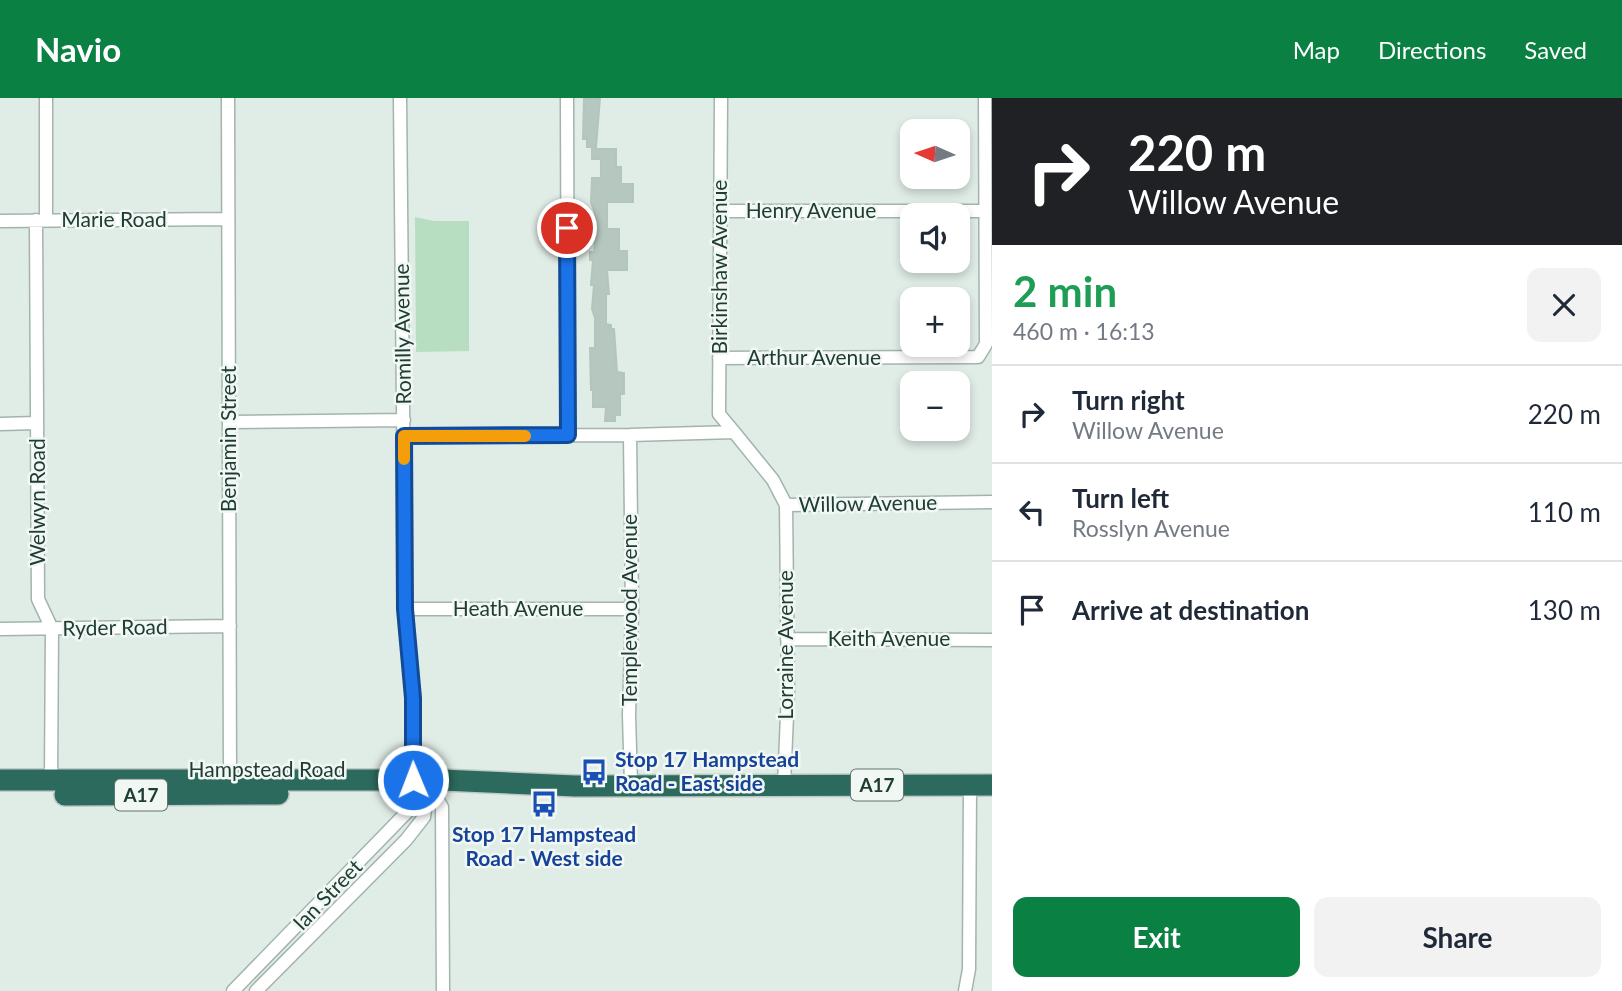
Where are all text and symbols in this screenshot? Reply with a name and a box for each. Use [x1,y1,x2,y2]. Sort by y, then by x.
text: Navio [35,29,121,69]
text: Map [1293,35,1340,64]
text: Directions [1378,35,1486,64]
text: Saved [1524,35,1587,64]
north arrow [900,119,970,189]
map controls [900,119,970,441]
text: 220 m [1128,123,1266,181]
icon: right [1013,126,1104,217]
street label: Birkinshaw Avenue [706,180,731,354]
text: Willow Avenue [1128,182,1339,221]
street label: Henry Avenue [746,197,876,222]
pin [537,198,597,258]
button: sound [900,203,970,273]
street label: Marie Road [61,206,167,231]
icon: arrive [548,209,586,247]
street label: Romilly Avenue [388,263,415,405]
text: 2 min [1013,266,1117,316]
button: close [1527,268,1601,342]
button: + [900,287,970,357]
text: 460 m · 16:13 [1013,317,1155,345]
street label: Arthur Avenue [747,344,881,369]
street label: Benjamin Street [215,365,240,512]
button: − [900,371,970,441]
text: Turn right [1072,384,1185,416]
icon: right [1013,395,1051,433]
text: 220 m [1528,398,1601,430]
text: Willow Avenue [1072,416,1224,444]
street label: Welwyn Road [24,438,49,566]
text: Turn left [1072,482,1169,514]
street label: Willow Avenue [798,489,938,516]
icon: left [1013,493,1051,531]
text: 110 m [1528,496,1601,528]
street label: Templewood Avenue [616,514,641,706]
text: Rosslyn Avenue [1072,514,1230,542]
street label: Lorraine Avenue [772,570,797,720]
icon: arrive [1013,591,1051,629]
text: Arrive at destination [1072,594,1309,626]
text: 130 m [1528,594,1601,626]
street label: Heath Avenue [453,595,583,620]
street label: Ryder Road [62,613,168,640]
street label: Keith Avenue [828,625,950,650]
position arrow [376,743,450,817]
place label: Stop 17 Hampstead Road - East side [615,746,799,795]
street label: Hampstead Road [188,756,346,781]
bus stop icon: Stop 17 Hampstead Road - East side [579,757,609,787]
road number: A17 [851,770,903,800]
road number: A17 [115,780,167,810]
bus stop icon: Stop 17 Hampstead Road - West side [529,789,559,819]
place label: Stop 17 Hampstead Road - West side [452,821,636,870]
street label: Ian Street [287,853,367,934]
button: Exit [1013,897,1300,977]
button: Share [1314,897,1601,977]

